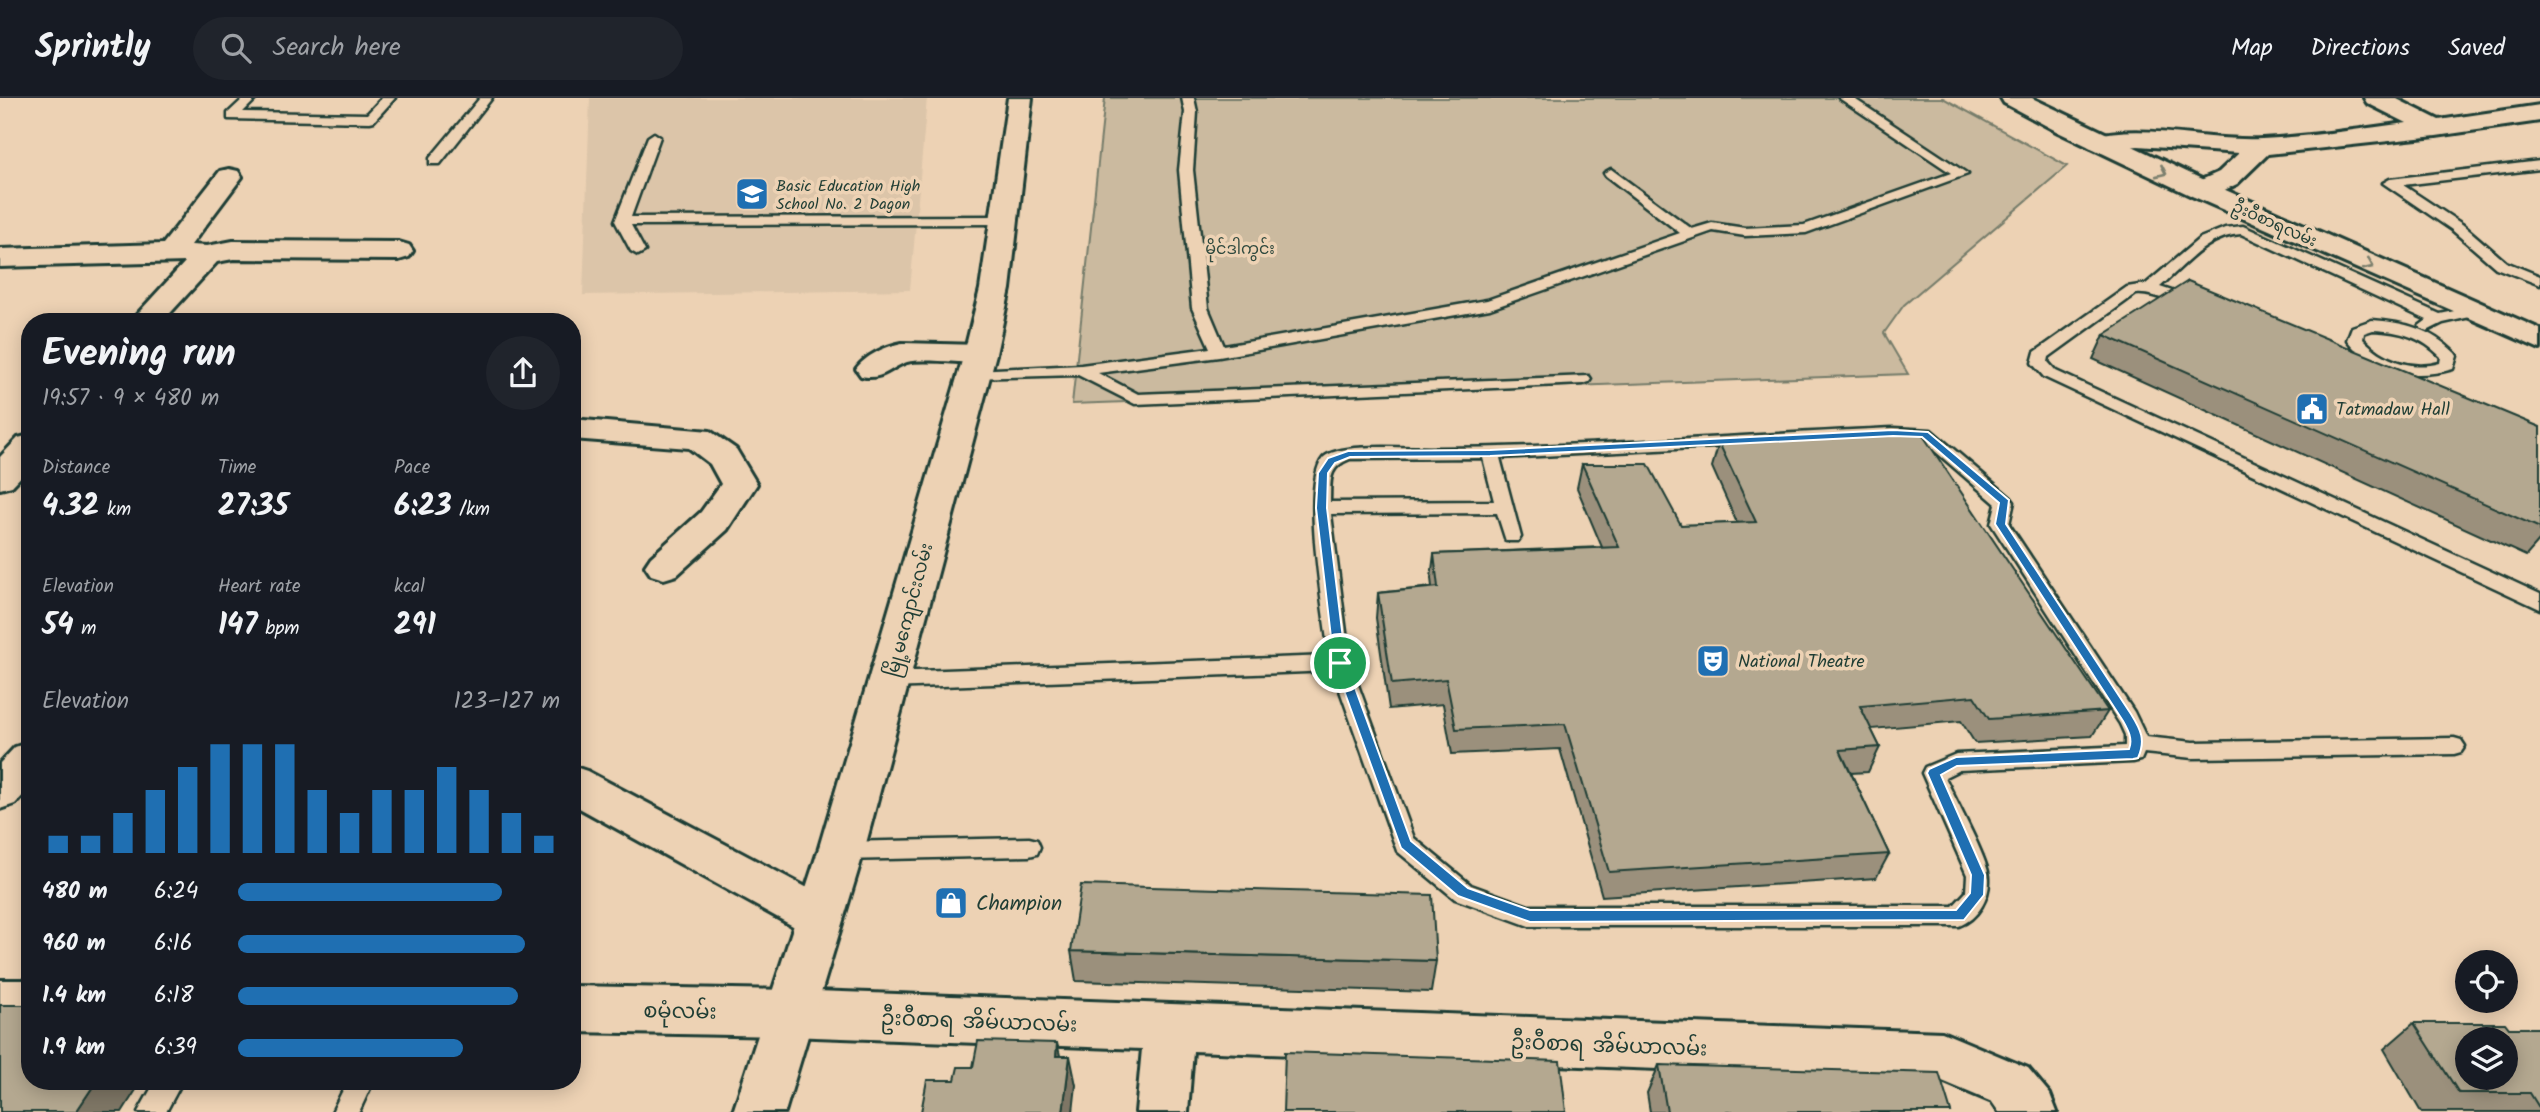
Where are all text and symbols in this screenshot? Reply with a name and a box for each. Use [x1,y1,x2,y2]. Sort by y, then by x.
search box [193,17,683,80]
text: Sprintly [35,22,151,75]
text: Search here [273,27,401,69]
icon: search [217,29,255,67]
text: Map [2231,29,2273,68]
text: Directions [2311,29,2410,68]
text: Saved [2448,29,2505,68]
one-way arrow [2155,164,2167,178]
place label: Basic Education High School No. 2 Dagon [776,174,920,217]
school or university icon: Basic Education High School No. 2 Dagon [733,175,771,213]
street label: ဦးဝီစာရလမ်း [2228,195,2321,254]
park label: မိုင်ဒါကွင်း [1205,237,1275,263]
one-way arrow [2362,257,2375,271]
text: Evening run [42,325,236,385]
button: share [486,336,560,410]
text: 19:57 · 9 × 480 m [42,381,219,417]
public building icon: Tatmadaw Hall [2293,390,2331,428]
place label: Tatmadaw Hall [2336,396,2450,425]
text: Distance [42,453,110,483]
text: Time [218,453,256,483]
text: Pace [394,453,430,483]
text: 4.32 [42,483,99,531]
text: 27:35 [218,483,289,531]
text: 6:23 [394,483,452,531]
text: km [99,495,131,525]
text: /km [452,495,490,525]
street label: မြို့မကျောင်းလမ်း [878,540,942,681]
text: Elevation [42,572,114,602]
text: Heart rate [218,572,301,602]
text: kcal [394,572,425,602]
text: 54 [42,602,74,650]
text: 147 [218,602,258,650]
text: 291 [394,602,436,650]
text: m [74,614,96,644]
text: bpm [258,614,299,644]
pin [1310,633,1370,693]
theatre icon: National Theatre [1694,642,1732,680]
icon: arrive [1321,644,1359,682]
place label: National Theatre [1738,648,1865,677]
text: Elevation [42,684,129,720]
text: 123–127 m [454,684,560,720]
text: 480 m [42,874,108,910]
text: 6:24 [154,874,198,910]
shop icon: Champion [932,884,970,922]
place label: Champion [976,888,1062,921]
text: 960 m [42,926,106,962]
text: 6:16 [154,926,192,962]
map controls [2455,950,2518,1090]
button: locate [2455,950,2518,1013]
text: 1.4 km [42,978,106,1014]
text: 6:18 [154,978,194,1014]
street label: စမုံလမ်း [643,994,717,1030]
street label: ဦးဝီစာရ အိမ်ယာလမ်း [880,1002,1078,1042]
street label: ဦးဝီစာရ အိမ်ယာလမ်း [1510,1026,1708,1066]
button: layers [2455,1027,2518,1090]
text: 1.9 km [42,1030,105,1066]
text: 6:39 [154,1030,197,1066]

